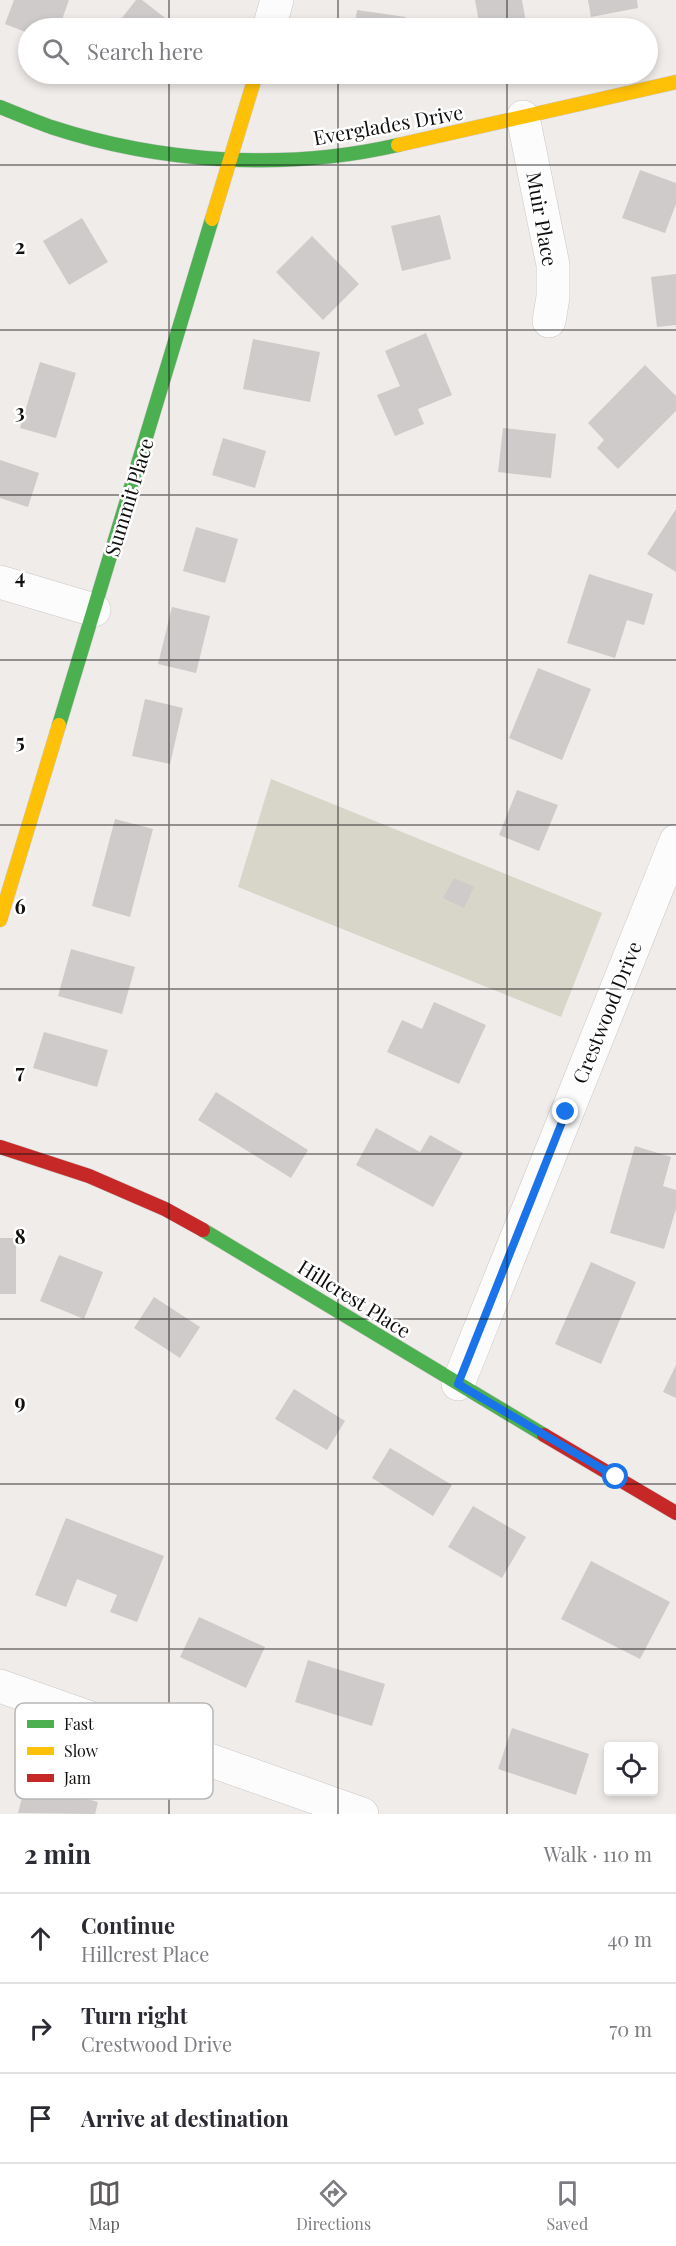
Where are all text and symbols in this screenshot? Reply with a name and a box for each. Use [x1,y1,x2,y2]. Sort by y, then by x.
search box [18,18,658,84]
icon: search [39,35,72,68]
text: Search here [87,36,203,66]
street label: Everglades Drive [311,98,465,150]
street label: Muir Place [521,170,565,268]
text: 2 [15,232,25,259]
text: 3 [15,397,25,424]
street label: Summit Place [97,434,159,560]
text: 4 [15,562,25,589]
text: 5 [15,727,25,754]
text: 6 [14,892,26,919]
street label: Crestwood Drive [565,937,647,1087]
text: 7 [15,1057,25,1084]
route end [552,1098,578,1124]
text: 8 [14,1222,26,1249]
street label: Hillcrest Place [293,1253,417,1343]
text: 9 [14,1387,26,1414]
route start [602,1463,628,1489]
legend [15,1703,213,1799]
text: Fast [64,1713,94,1734]
text: Slow [64,1740,99,1761]
map controls [604,1742,658,1796]
button: locate [604,1742,658,1796]
text: Jam [63,1767,91,1788]
text: 2 min [24,1836,91,1871]
text: Walk · 110 m [544,1840,652,1867]
text: Continue [81,1910,175,1940]
icon: ahead [24,1922,57,1955]
text: 40 m [607,1925,652,1952]
text: Hillcrest Place [81,1940,209,1967]
text: Turn right [81,2000,187,2030]
icon: right [24,2012,57,2045]
text: 70 m [609,2015,652,2042]
text: Crestwood Drive [81,2030,232,2057]
icon: arrive [24,2102,57,2135]
text: Arrive at destination [81,2103,289,2133]
tab: Map [88,2177,121,2234]
tab: Directions [296,2177,371,2234]
tab: Saved [547,2177,588,2234]

